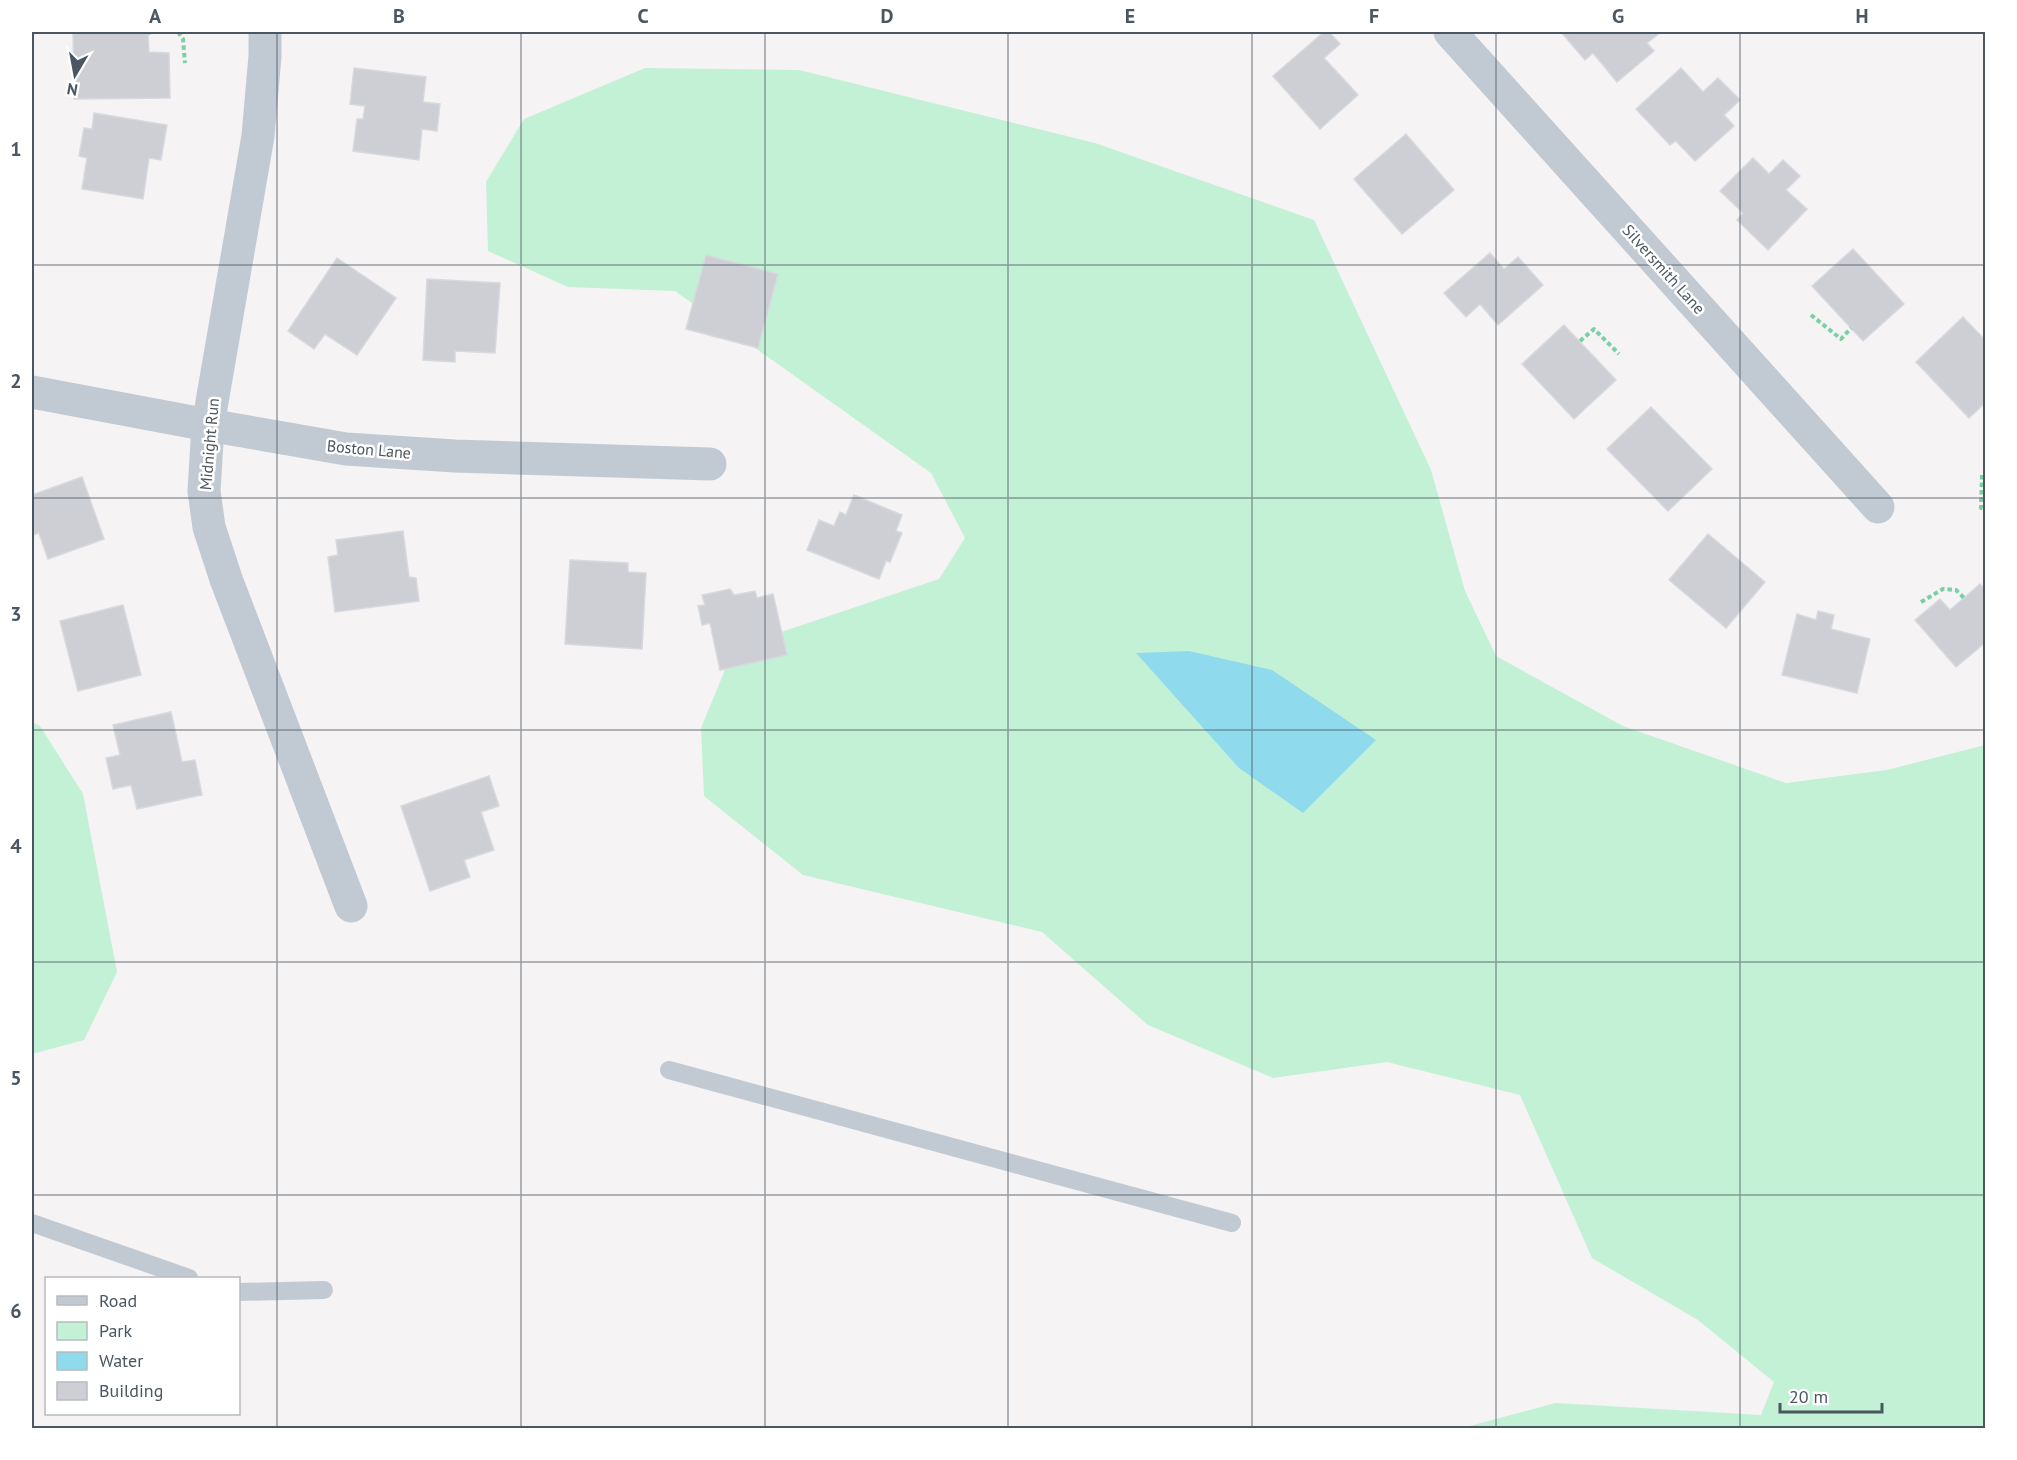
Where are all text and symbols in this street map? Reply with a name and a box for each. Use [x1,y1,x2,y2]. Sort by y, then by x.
text: A [149,3,162,29]
text: B [393,3,405,29]
text: C [637,3,649,29]
text: D [881,3,894,29]
text: E [1125,3,1135,29]
text: F [1369,3,1379,29]
text: G [1612,3,1624,29]
text: H [1855,3,1869,29]
north arrow [45,45,105,105]
text: N [65,79,79,101]
text: 1 [10,136,22,162]
street label: Silversmith Lane [1618,220,1710,318]
text: 2 [10,368,22,394]
street label: Midnight Run [195,397,223,491]
street label: Boston Lane [326,435,412,463]
text: 3 [10,601,22,627]
text: 4 [10,833,22,859]
text: 5 [10,1065,22,1091]
legend [45,1277,240,1415]
text: Road [99,1289,137,1312]
text: 6 [10,1298,22,1324]
text: Park [99,1319,132,1342]
text: Water [99,1349,143,1372]
scale bar [1780,1376,1882,1414]
text: Building [99,1379,163,1402]
text: 20 m [1789,1385,1828,1408]

